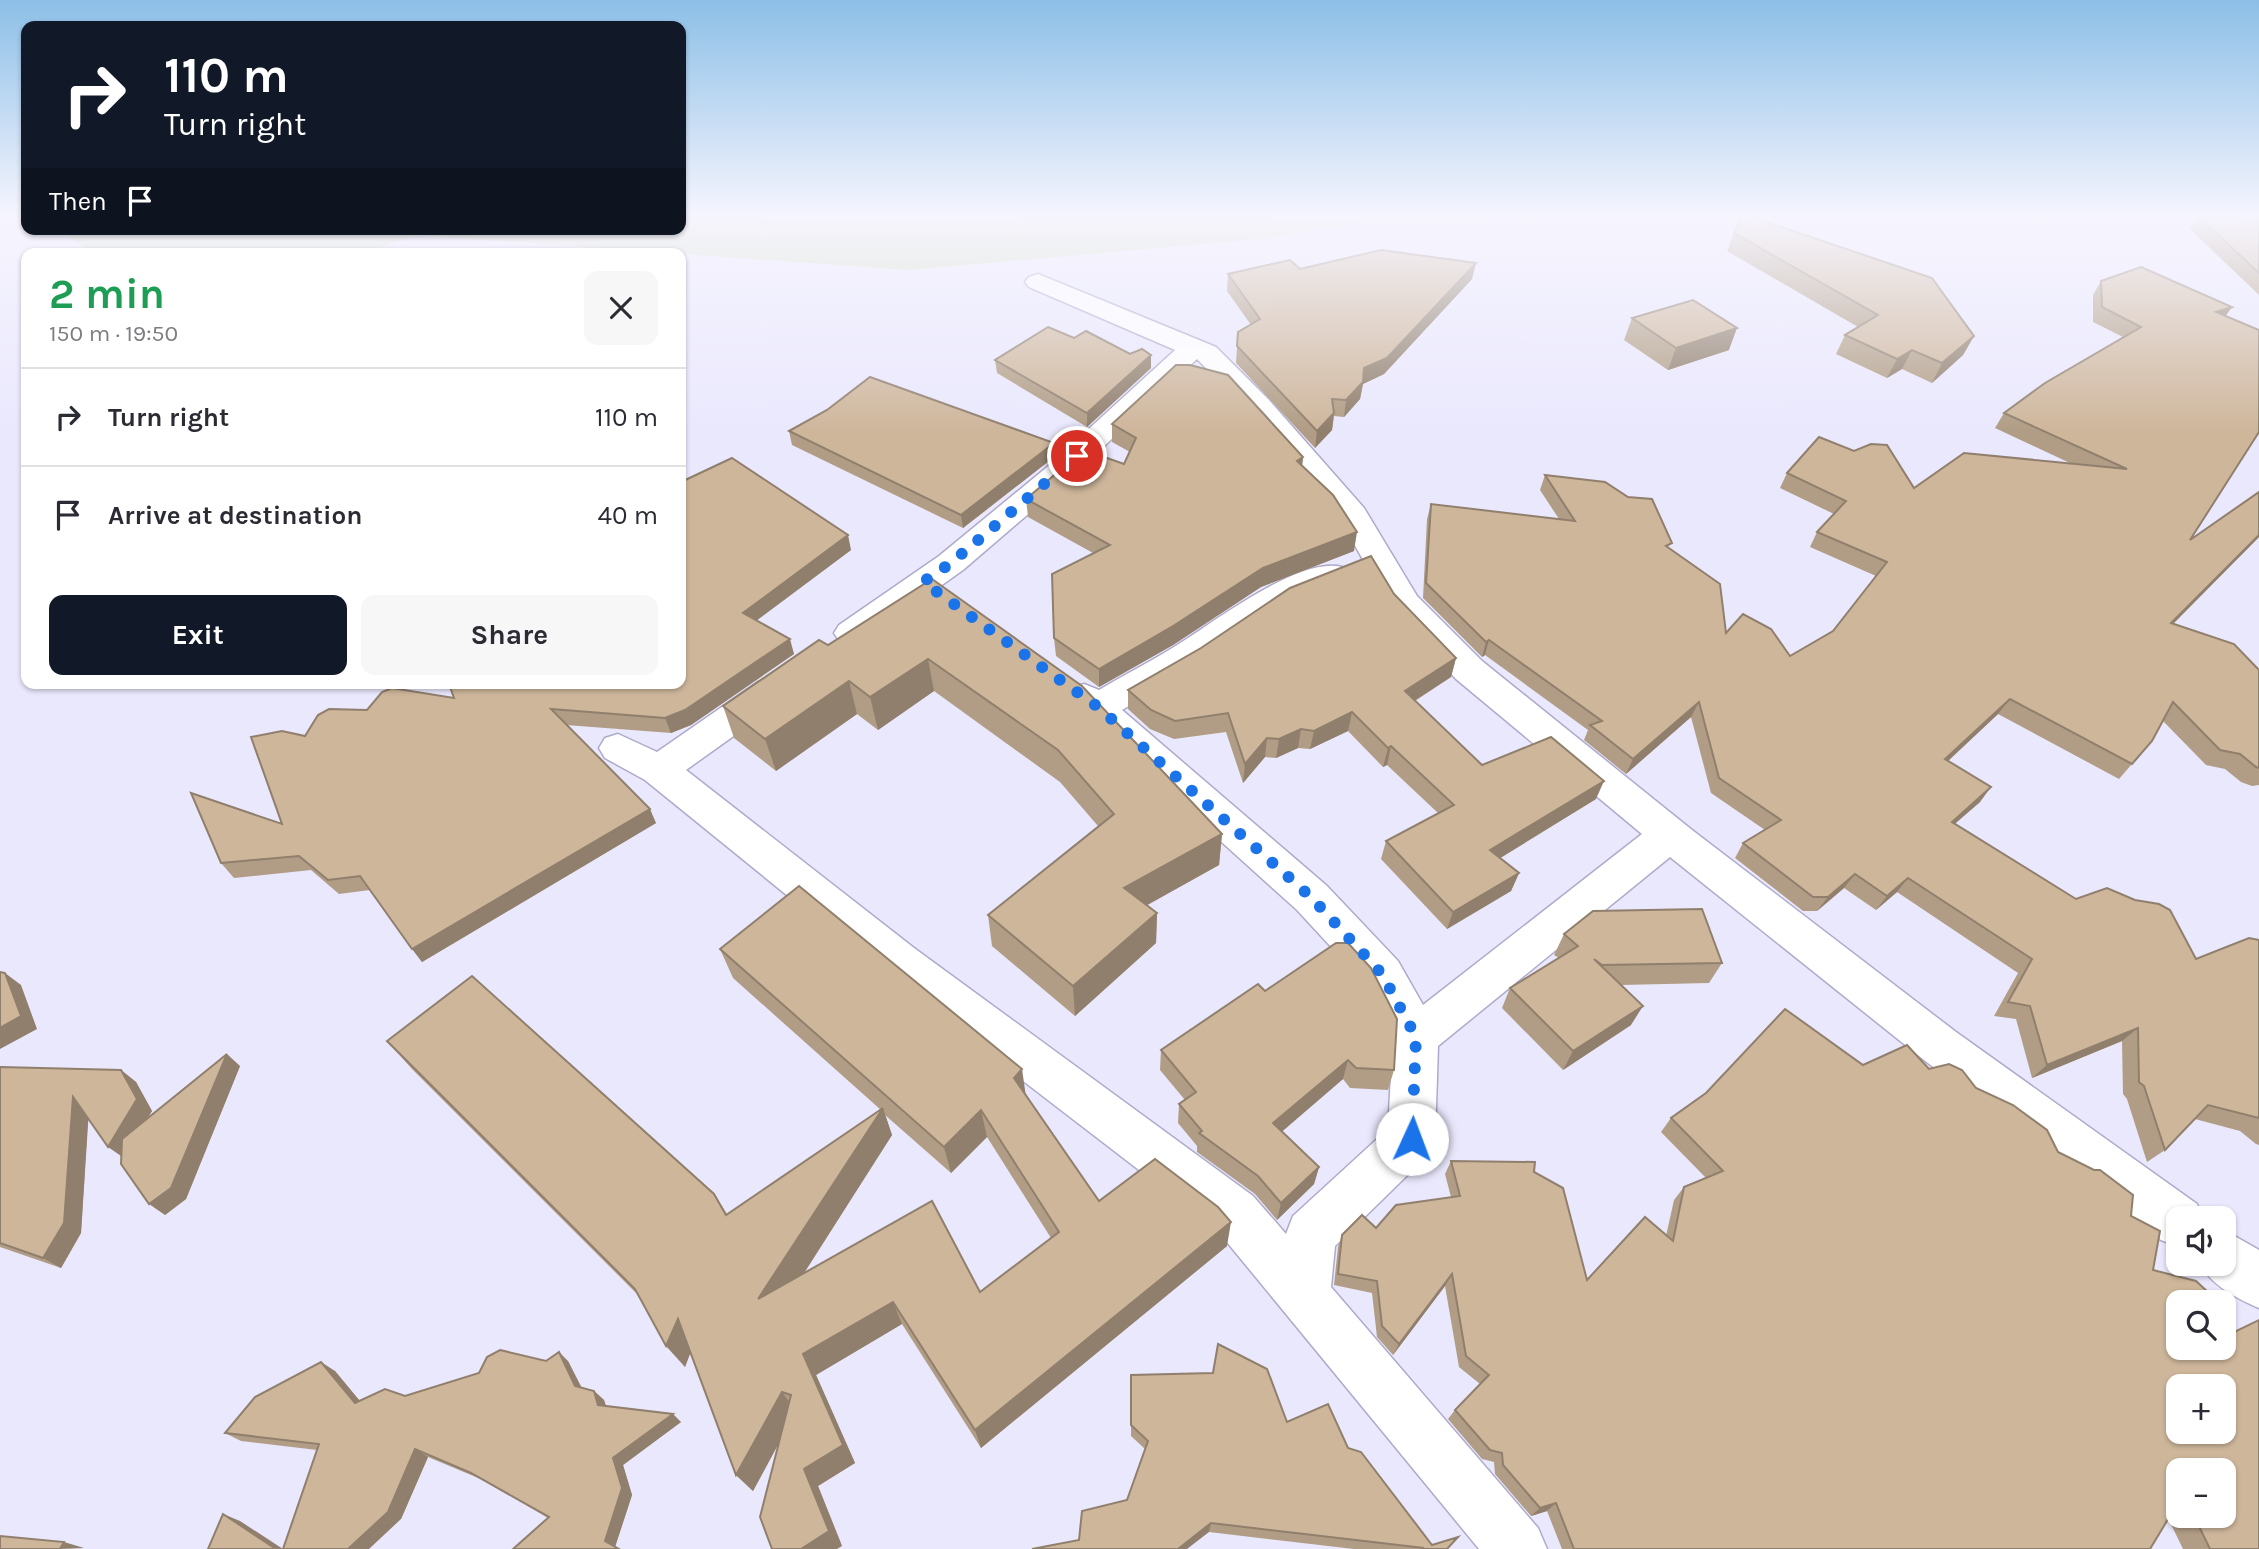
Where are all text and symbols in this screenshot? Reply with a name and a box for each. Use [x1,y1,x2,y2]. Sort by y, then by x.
text: 110 m [164,47,289,104]
icon: right [49,49,140,140]
text: Turn right [164,106,306,143]
icon: arrive [121,182,159,220]
text: Then [49,186,107,217]
text: 2 min [49,269,165,319]
button: close [584,271,658,345]
text: 150 m · 19:50 [49,320,178,347]
icon: right [49,398,87,436]
text: Turn right [108,402,229,433]
text: 110 m [595,402,658,433]
pin [1047,426,1107,486]
icon: arrive [1058,437,1096,475]
icon: arrive [49,496,87,534]
text: Arrive at destination [108,500,362,531]
text: 40 m [598,500,658,531]
button: Exit [49,595,347,675]
button: Share [361,595,658,675]
position arrow [1375,1102,1449,1176]
map controls [2166,1206,2236,1528]
button: sound [2166,1206,2236,1276]
button: search [2166,1290,2236,1360]
button: + [2166,1374,2236,1444]
button: − [2166,1458,2236,1528]

